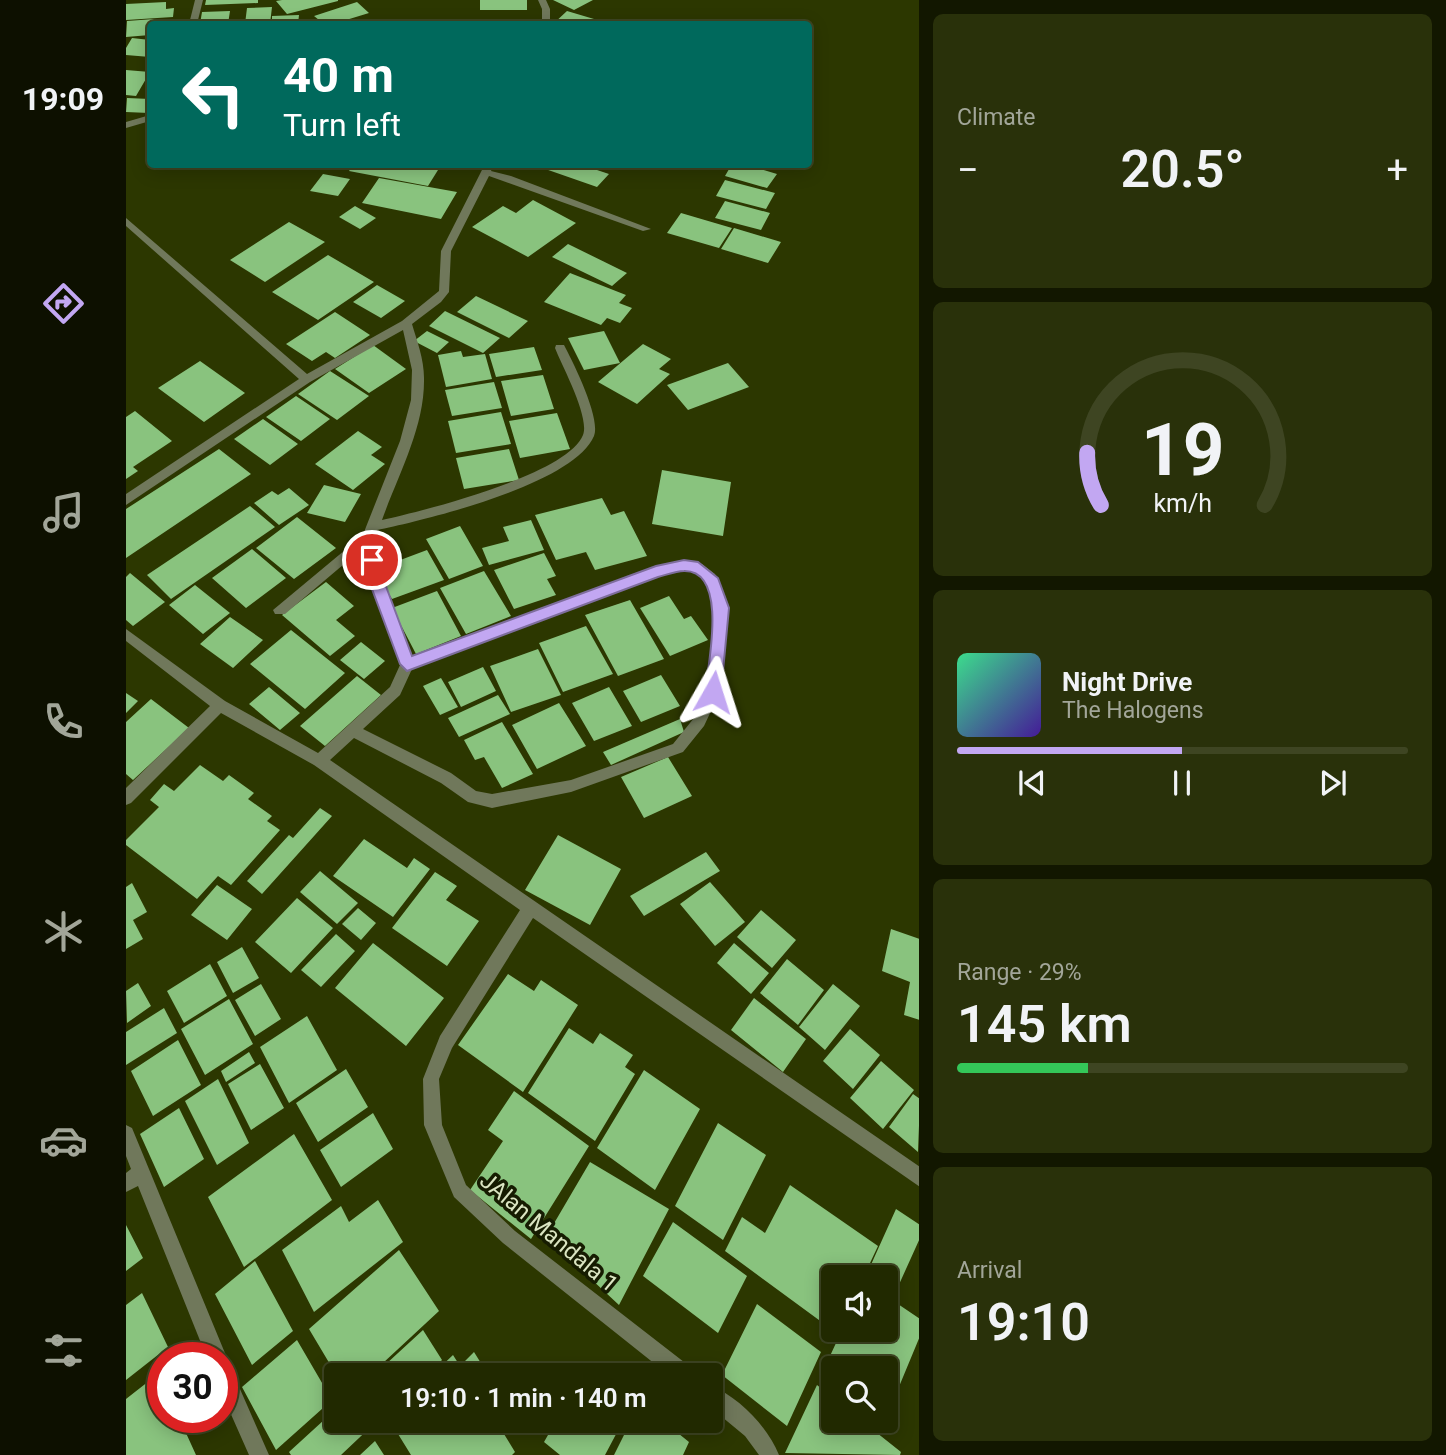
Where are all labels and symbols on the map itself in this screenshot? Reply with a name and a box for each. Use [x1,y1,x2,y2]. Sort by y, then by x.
pin [342,530,402,590]
position arrow [676,655,750,729]
street label: JAlan Mandala 1 [474,1167,623,1298]
speed limit sign: 30 [147,1342,238,1433]

